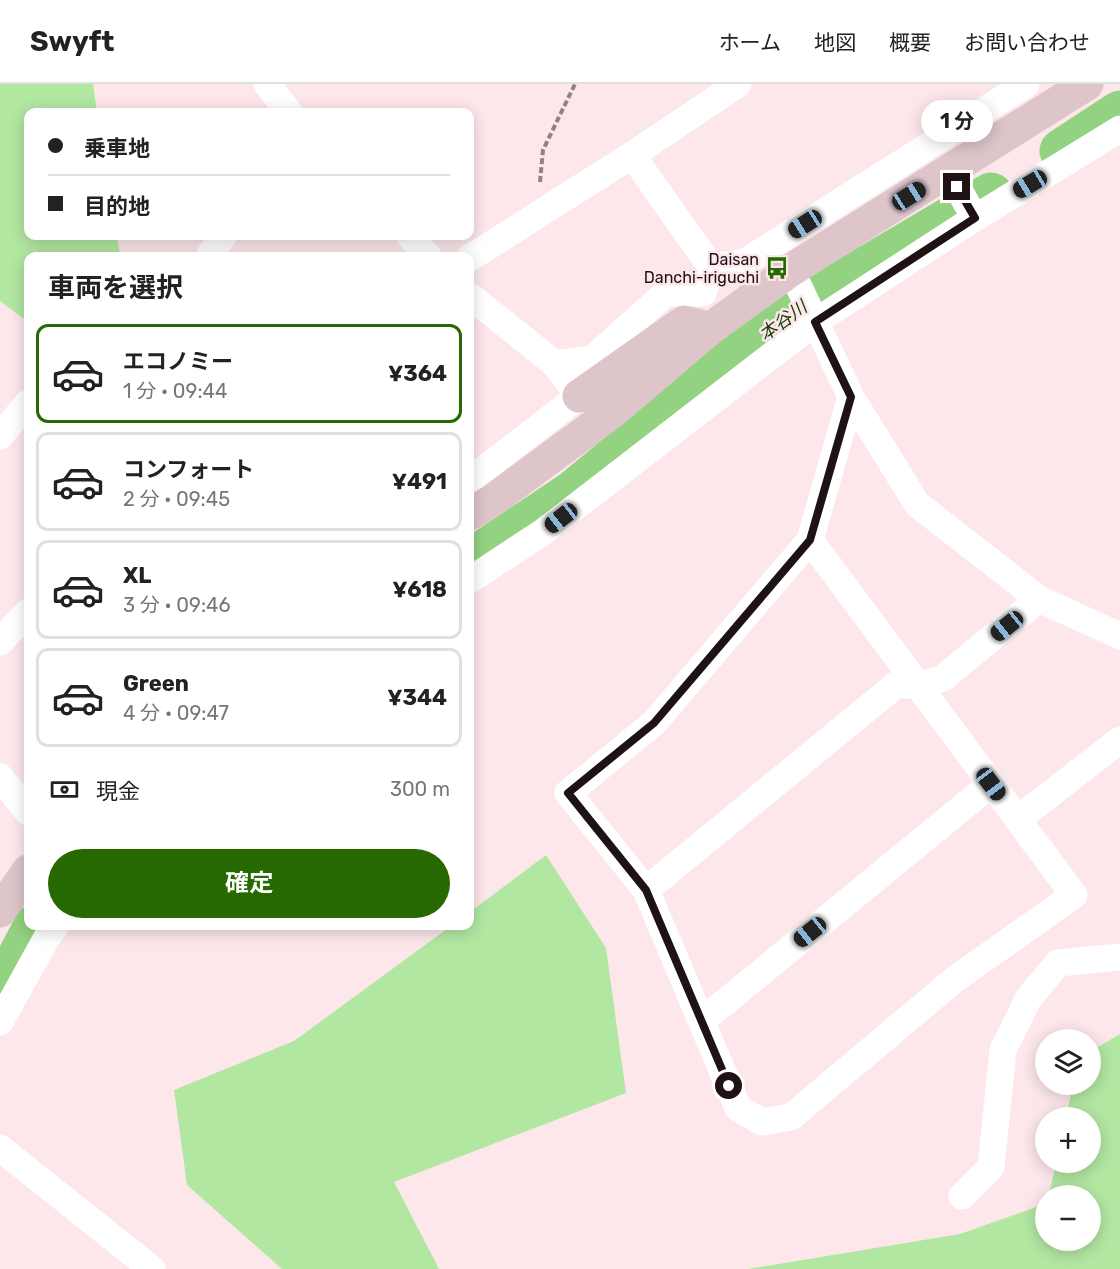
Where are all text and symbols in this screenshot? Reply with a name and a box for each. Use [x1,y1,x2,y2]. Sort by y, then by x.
text: Swyft [30,25,114,58]
text: ホーム [719,30,781,55]
text: 地図 [814,30,856,55]
text: 概要 [889,30,931,55]
text: お問い合わせ [964,30,1090,55]
callout: 1 分 [921,100,993,142]
text: 1 分 [940,109,974,133]
text: 乗車地 [84,135,150,162]
car [1010,167,1050,201]
route end [943,173,970,200]
car [889,179,929,213]
text: 目的地 [84,193,150,220]
car [785,207,825,241]
place label: Daisan Danchi-iriguchi [644,250,759,287]
bus stop icon: Daisan Danchi-iriguchi [764,255,790,281]
text: 車両を選択 [48,272,183,304]
water label: 本谷川 [755,295,813,346]
icon: car [51,347,105,401]
text: エコノミー [123,348,233,375]
text: ¥364 [388,360,447,387]
text: 1 分 · 09:44 [123,379,227,403]
icon: car [51,455,105,509]
text: コンフォート [123,456,254,483]
text: ¥491 [392,468,447,495]
text: 2 分 · 09:45 [123,487,230,511]
car [541,500,581,536]
text: XL [123,562,151,589]
icon: car [51,563,105,617]
text: ¥618 [392,576,447,603]
text: 3 分 · 09:46 [123,593,230,617]
car [987,608,1027,644]
text: Green [123,670,189,697]
icon: car [51,671,105,725]
text: ¥344 [387,684,447,711]
text: 4 分 · 09:47 [123,701,229,725]
car [973,764,1009,804]
icon: cash [48,773,81,806]
text: 300 m [390,777,450,801]
text: 現金 [96,778,140,805]
button: 確定 [48,849,450,918]
car [790,914,830,950]
map controls [1035,1029,1101,1251]
button: layers [1035,1029,1101,1095]
route start [715,1072,742,1099]
button: + [1035,1107,1101,1173]
button: − [1035,1185,1101,1251]

